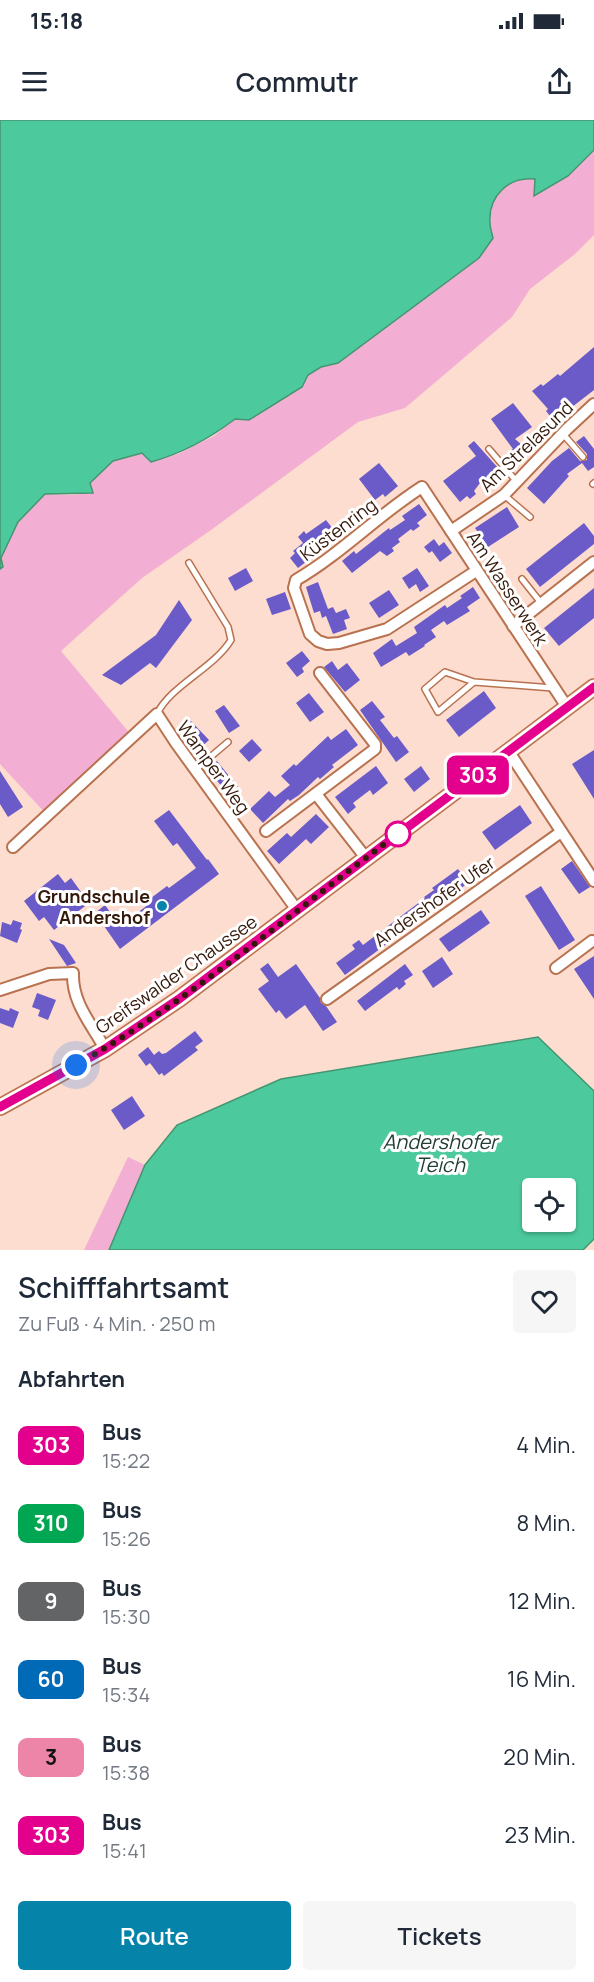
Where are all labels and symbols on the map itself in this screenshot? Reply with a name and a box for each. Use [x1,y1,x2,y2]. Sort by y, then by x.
street label: Am Strelasund [474,395,578,497]
street label: Küstenring [295,492,381,566]
street label: Am Wasserwerk [462,526,554,651]
street label: Wamper Weg [172,716,256,818]
line badge: 303 [444,756,512,794]
unlabelled marker [385,821,411,847]
street label: Andershofer Ufer [369,850,500,952]
place label: Grundschule Andershof [38,884,150,929]
marker: Grundschule Andershof [155,899,169,913]
street label: Greifswalder Chaussee [90,909,262,1039]
your location [61,1050,91,1080]
water label: Andershofer Teich [383,1128,500,1178]

